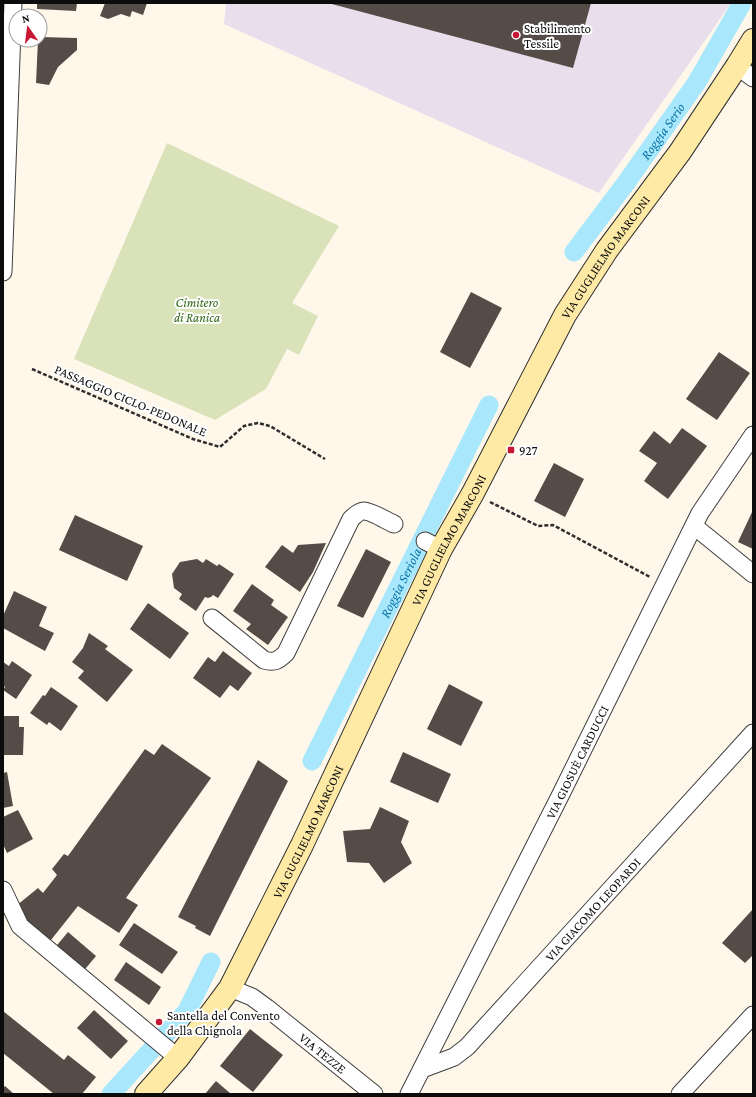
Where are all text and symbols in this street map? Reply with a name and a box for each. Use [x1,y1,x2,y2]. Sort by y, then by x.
north arrow [8,8,48,48]
text: N [20,11,31,25]
place label: Stabilimento Tessile [524,21,591,51]
marker: Stabilimento Tessile [511,30,521,40]
water label: Roggia Serio [637,100,688,162]
street label: VIA GUGLIELMO MARCONI [558,193,653,321]
park label: Cimitero di Ranica [174,295,220,325]
street label: PASSAGGIO CICLO-PEDONALE [52,362,209,439]
place label: 927 [519,443,537,458]
marker: 927 [506,445,516,455]
street label: VIA GUGLIELMO MARCONI [408,472,489,608]
water label: Roggia Seriola [377,545,425,620]
street label: VIA GIOSUÈ CARDUCCI [543,703,612,821]
street label: VIA GUGLIELMO MARCONI [269,763,347,901]
street label: VIA GIACOMO LEOPARDI [542,855,644,964]
place label: Santella del Convento della Chignola [167,1008,280,1038]
marker: Santella del Convento della Chignola [154,1017,164,1027]
street label: VIA TEZZE [296,1030,349,1077]

